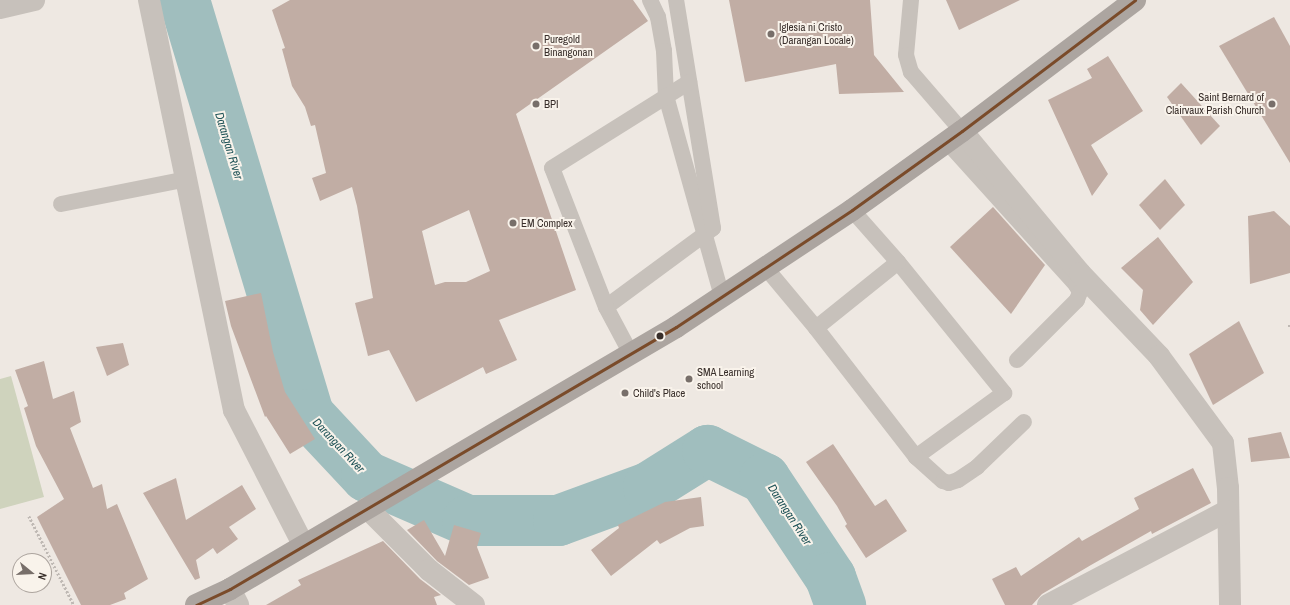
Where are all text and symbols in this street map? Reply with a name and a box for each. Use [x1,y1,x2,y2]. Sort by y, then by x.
place label: Iglesia ni Cristo (Darangan Locale) [779,21,854,47]
marker: Iglesia ni Cristo (Darangan Locale) [766,29,776,39]
place label: Puregold Binangonan [544,33,593,59]
marker: Puregold Binangonan [531,41,541,51]
place label: Saint Bernard of Clairvaux Parish Church [1166,91,1264,117]
place label: BPI [544,97,559,111]
marker: BPI [531,99,541,109]
marker: Saint Bernard of Clairvaux Parish Church [1267,99,1277,109]
water label: Darangan River [211,111,245,181]
place label: EM Complex [521,216,573,230]
marker: EM Complex [508,218,518,228]
unlabelled marker [655,331,665,341]
place label: SMA Learning school [697,366,755,392]
marker: SMA Learning school [684,374,694,384]
place label: Child's Place [633,386,685,400]
marker: Child's Place [620,388,630,398]
water label: Darangan River [309,416,367,476]
water label: Darangan River [764,482,814,548]
north arrow [12,553,52,593]
text: N [35,571,50,582]

